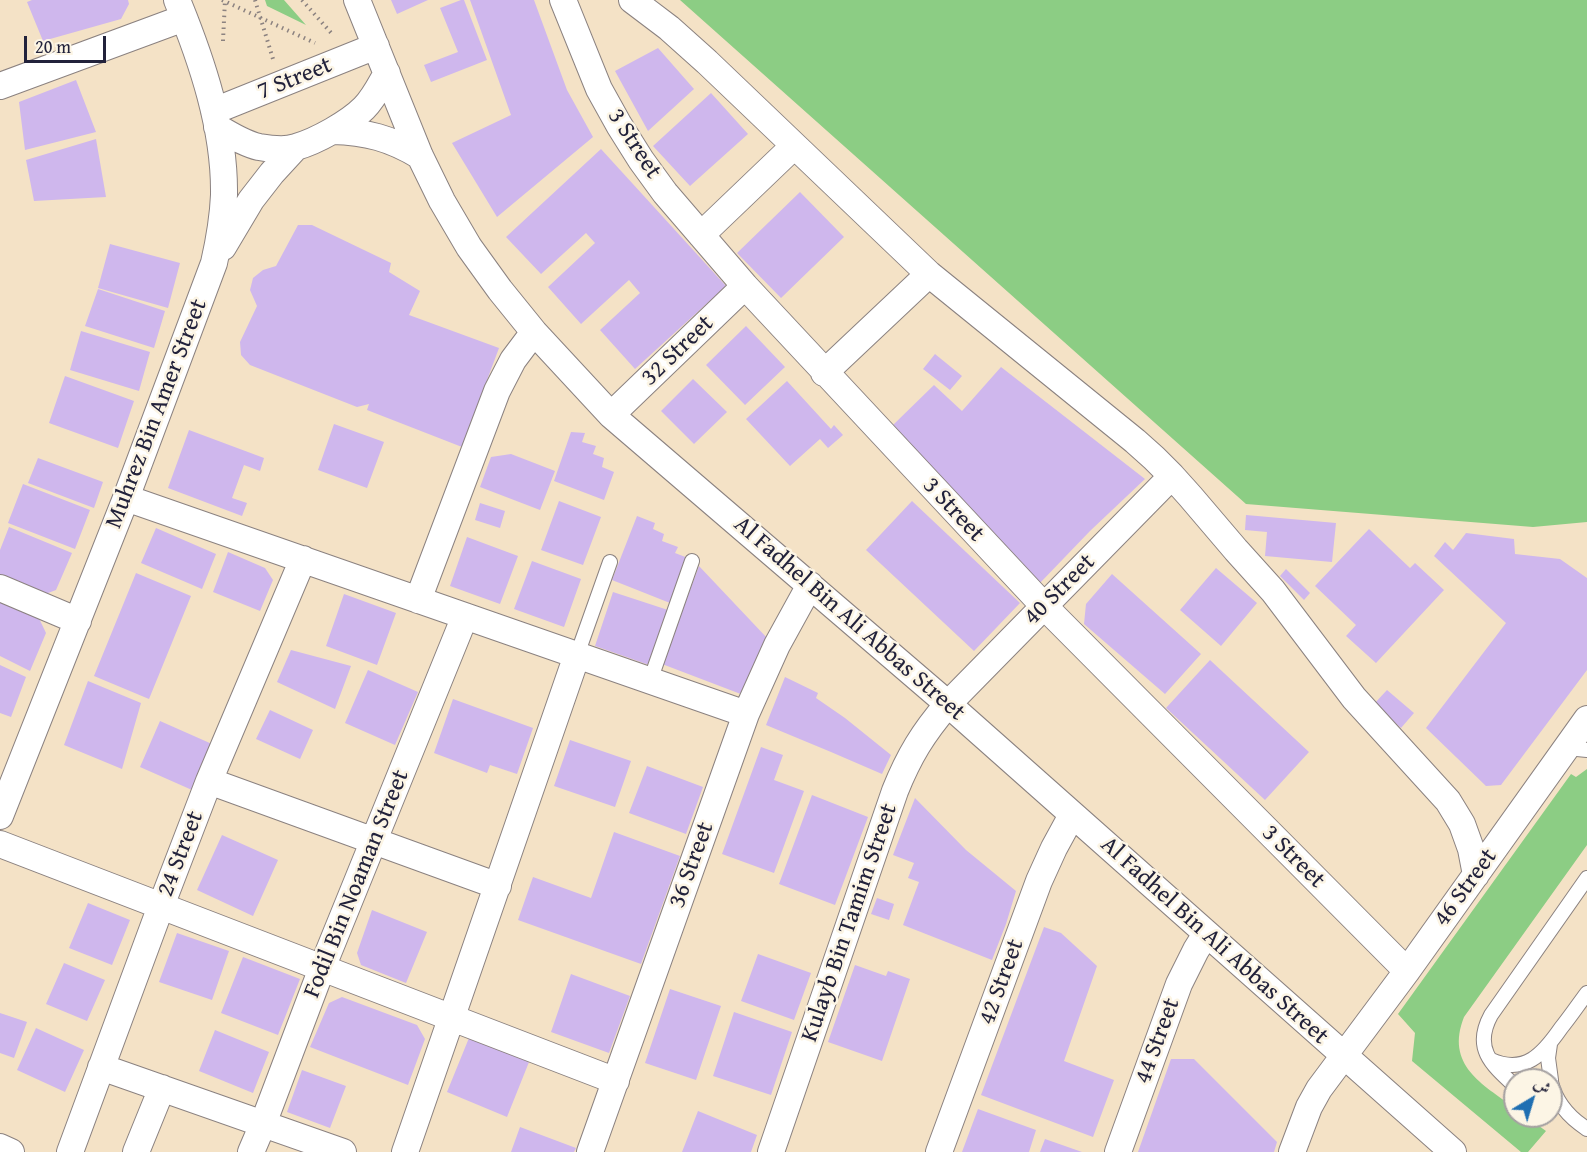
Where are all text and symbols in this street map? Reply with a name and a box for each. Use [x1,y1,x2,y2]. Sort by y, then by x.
scale bar [27,24,110,62]
text: 20 m [35,33,71,60]
street label: 7 Street [254,51,336,107]
street label: 3 Street [601,104,667,184]
street label: Muhrez Bin Amer Street [100,295,214,533]
street label: 32 Street [636,310,720,392]
street label: 3 Street [916,472,990,548]
street label: Al Fadhel Bin Ali Abbas Street [727,511,971,727]
street label: 40 Street [1018,548,1102,632]
street label: Fodil Bin Noaman Street [298,766,416,1002]
street label: Kulayb Bin Tamim Street [796,800,904,1046]
street label: 24 Street [152,807,210,901]
street label: 36 Street [663,818,721,912]
street label: 3 Street [1255,819,1331,895]
street label: Al Fadhel Bin Ali Abbas Street [1094,831,1334,1051]
street label: 46 Street [1428,843,1504,933]
street label: 42 Street [973,935,1031,1029]
street label: 44 Street [1129,994,1187,1088]
north arrow [1503,1068,1563,1128]
text: ش [1529,1071,1556,1100]

